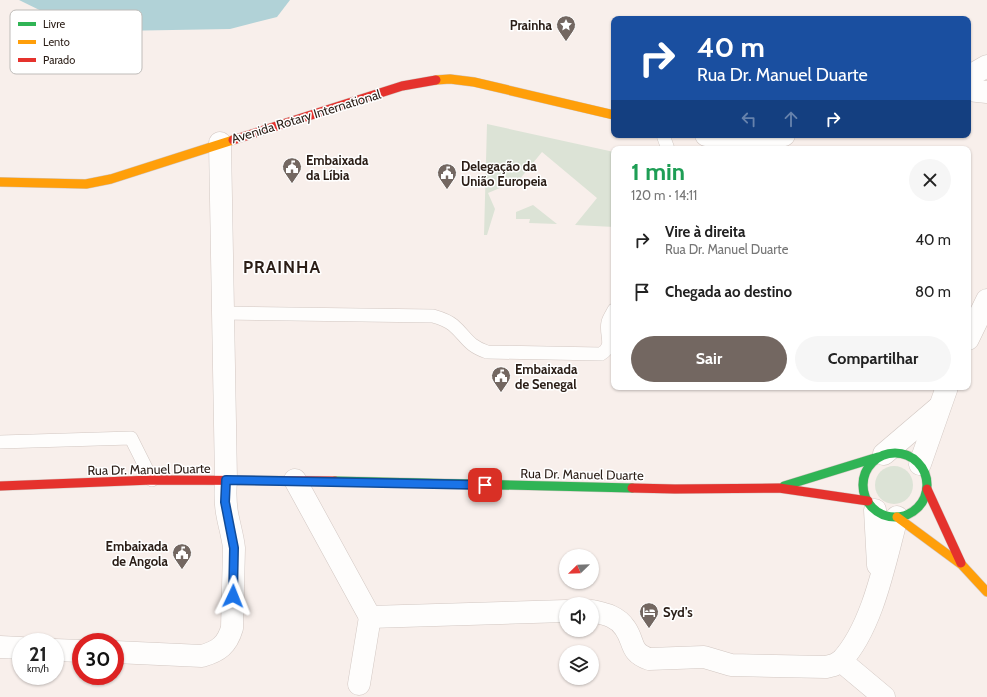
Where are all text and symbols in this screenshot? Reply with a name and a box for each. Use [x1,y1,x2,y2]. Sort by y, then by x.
legend [10,10,142,74]
place icon: Prainha [555,14,577,42]
text: Livre [43,17,66,31]
place label: Prainha [510,17,553,33]
text: 40 m [697,30,765,64]
icon: right [631,32,683,84]
text: Lento [43,35,70,49]
text: Parado [43,53,75,67]
text: Rua Dr. Manuel Duarte [697,64,868,86]
street label: Avenida Rotary International [229,86,383,146]
icon: left [738,108,760,130]
icon: ahead [780,108,802,130]
icon: right [822,108,844,130]
place label: Embaixada da Líbia [306,152,369,183]
public building icon: Embaixada da Líbia [281,156,303,184]
text: 1 min [631,157,685,186]
place label: Delegação da União Europeia [461,158,547,189]
button: close [909,159,951,201]
public building icon: Delegação da União Europeia [436,162,458,190]
text: 120 m · 14:11 [631,187,697,203]
text: Vire à direita [665,223,746,241]
icon: right [631,229,653,251]
text: 40 m [915,231,951,249]
text: Rua Dr. Manuel Duarte [665,241,788,257]
district label: PRAINHA [243,257,321,277]
icon: arrive [631,281,653,303]
text: Chegada ao destino [665,283,792,301]
text: 80 m [915,283,951,301]
button: Sair [631,336,787,382]
button: Compartilhar [795,336,951,382]
place label: Embaixada de Senegal [515,361,578,392]
public building icon: Embaixada de Senegal [490,365,512,393]
street label: Rua Dr. Manuel Duarte [87,460,211,478]
street label: Rua Dr. Manuel Duarte [520,465,644,483]
pin [468,468,502,502]
icon: arrive [474,474,496,496]
place label: Embaixada de Angola [106,538,169,569]
public building icon: Embaixada de Angola [171,542,193,570]
north arrow [559,549,599,589]
map controls [559,549,599,685]
position arrow [212,575,254,617]
button: sound [559,597,599,637]
hotel icon: Syd’s [638,601,660,629]
place label: Syd’s [663,604,693,620]
speed limit sign: 30 [72,633,124,685]
text: 21 [29,642,47,666]
button: layers [559,645,599,685]
text: km/h [27,662,49,675]

